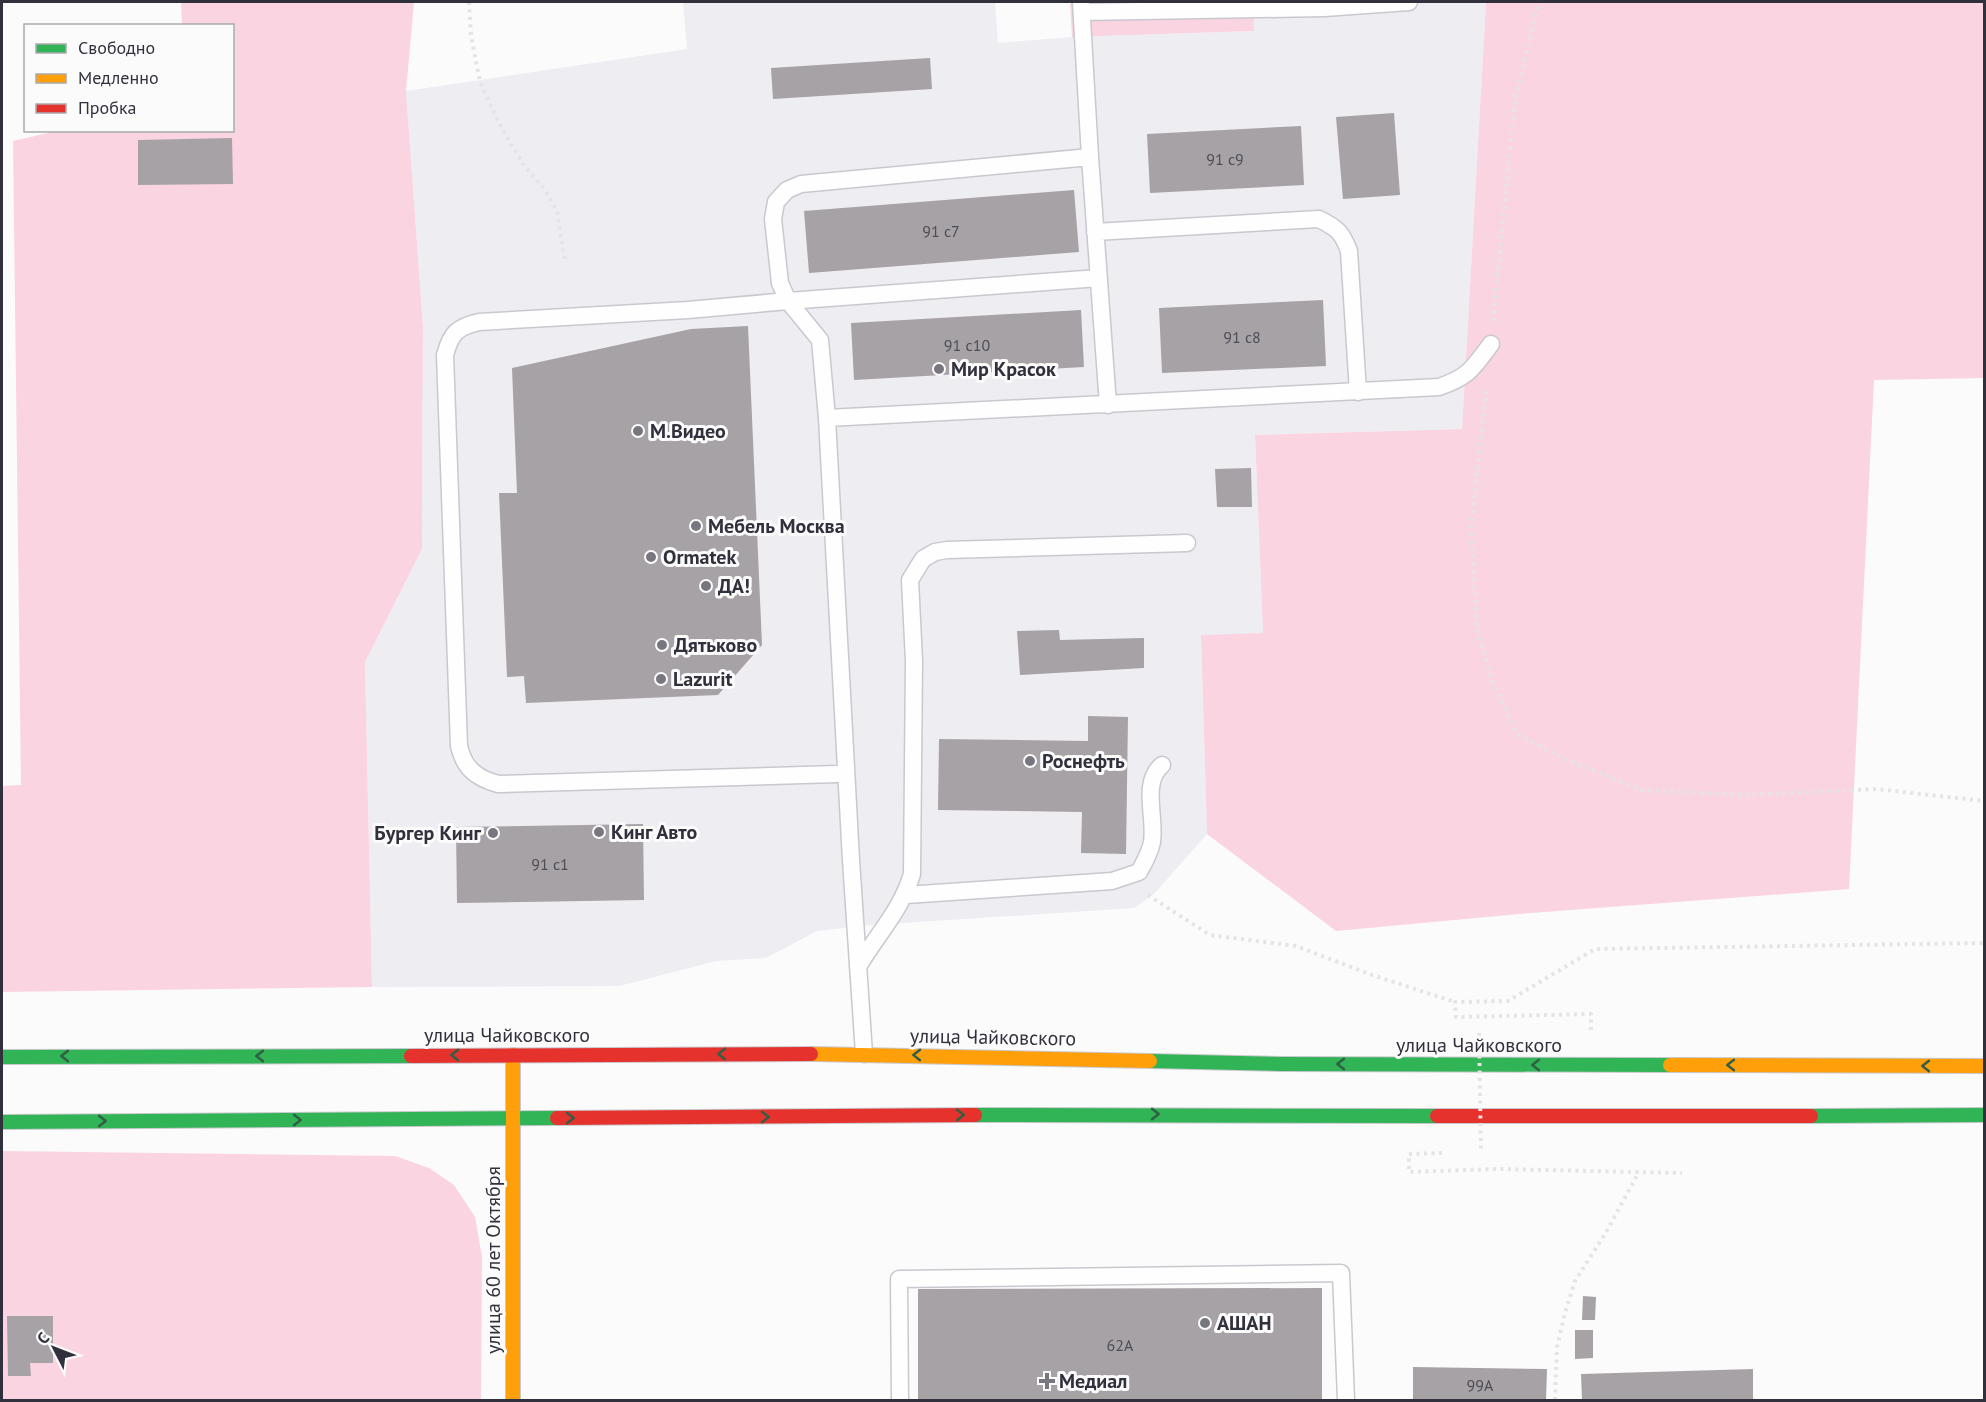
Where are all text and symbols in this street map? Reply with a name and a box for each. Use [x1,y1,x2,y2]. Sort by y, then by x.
legend [24,24,234,132]
text: Свободно [78,36,155,59]
text: Медленно [78,66,159,89]
text: Пробка [78,96,136,119]
house number: 91 с9 [1206,149,1244,169]
house number: 91 с7 [922,221,960,241]
house number: 91 с8 [1223,327,1261,347]
house number: 91 с10 [944,335,990,355]
place label: Мир Красок [951,356,1056,382]
marker: Мир Красок [932,362,946,376]
place label: М.Видео [650,418,726,444]
marker: М.Видео [631,424,645,438]
place label: Мебель Москва [708,513,845,539]
marker: Мебель Москва [689,519,703,533]
place label: Ormatek [663,544,736,570]
marker: Ormatek [644,550,658,564]
place label: ДА! [718,573,750,599]
marker: ДА! [699,579,713,593]
place label: Дятьково [674,632,757,658]
marker: Дятьково [655,638,669,652]
place label: Lazurit [673,666,733,692]
marker: Lazurit [654,672,668,686]
place label: Роснефть [1042,748,1125,774]
marker: Роснефть [1023,754,1037,768]
place label: Кинг Авто [611,819,698,845]
place label: Бургер Кинг [374,820,481,846]
marker: Кинг Авто [592,825,606,839]
marker: Бургер Кинг [486,826,500,840]
house number: 91 с1 [531,854,569,874]
street label: улица Чайковского [424,1022,590,1048]
street label: улица Чайковского [910,1023,1076,1051]
street label: улица Чайковского [1396,1032,1562,1058]
one-way arrow [718,1048,727,1060]
one-way arrow [913,1048,922,1061]
one-way arrow [450,1049,459,1061]
one-way arrow [60,1050,69,1062]
one-way arrow [255,1050,264,1062]
one-way arrow [1337,1058,1346,1070]
one-way arrow [1532,1059,1541,1071]
one-way arrow [1727,1059,1736,1071]
one-way arrow [1922,1060,1931,1072]
one-way arrow [1151,1108,1160,1120]
one-way arrow [956,1109,965,1121]
one-way arrow [761,1110,770,1123]
one-way arrow [566,1112,575,1124]
one-way arrow [292,1114,301,1126]
one-way arrow [97,1115,106,1127]
street label: улица 60 лет Октября [480,1166,506,1354]
place label: AШАН [1217,1310,1271,1336]
marker: AШАН [1198,1316,1212,1330]
north arrow [24,1318,84,1378]
text: С [32,1328,53,1348]
house number: 62А [1107,1335,1134,1355]
place label: Медиал [1059,1368,1127,1394]
marker: Медиал [1040,1374,1054,1388]
house number: 99А [1467,1375,1494,1395]

